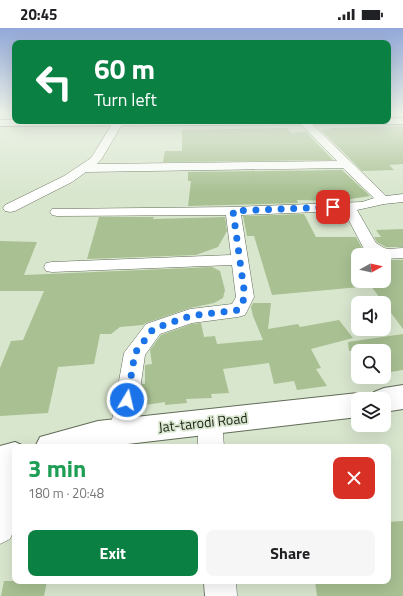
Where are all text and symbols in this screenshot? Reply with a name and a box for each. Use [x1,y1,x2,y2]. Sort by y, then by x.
text: 20:45 [20,3,57,26]
text: 60 m [94,47,155,90]
icon: left [28,56,80,108]
text: Turn left [94,86,157,113]
pin [316,190,350,224]
icon: arrive [322,196,344,218]
north arrow [351,248,391,288]
map controls [351,248,391,432]
button: sound [351,296,391,336]
button: search [351,344,391,384]
position arrow [106,379,148,421]
button: layers [351,392,391,432]
street label: Jat-tarodi Road [157,407,249,437]
text: 3 min [28,450,86,486]
button: close [333,457,375,499]
text: 180 m · 20:48 [28,483,104,503]
button: Exit [28,530,198,576]
button: Share [206,530,375,576]

